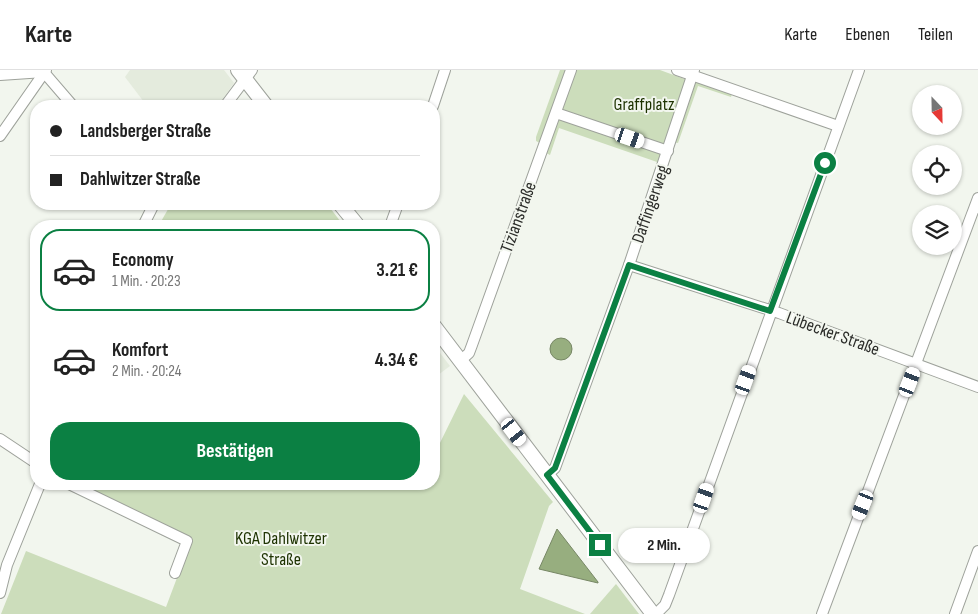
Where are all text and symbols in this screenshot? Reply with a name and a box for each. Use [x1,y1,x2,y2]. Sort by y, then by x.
text: Karte [25,20,72,49]
text: Karte [784,24,817,45]
text: Ebenen [845,24,890,45]
text: Teilen [918,24,953,45]
north arrow [912,85,962,135]
map controls [912,85,962,255]
park label: Graffplatz [614,94,675,115]
text: Landsberger Straße [80,120,211,143]
car [613,126,646,150]
button: locate [912,145,962,195]
route start [814,152,836,174]
street label: Daffingerweg [627,162,674,246]
text: Dahlwitzer Straße [80,168,201,191]
street label: Tizianstraße [496,179,541,255]
button: layers [912,205,962,255]
icon: car [52,248,97,293]
text: Economy [112,249,174,272]
text: 3.21 € [376,259,418,282]
text: 1 Min. · 20:23 [112,272,181,291]
street label: Lübecker Straße [783,307,882,360]
icon: car [52,338,97,383]
text: Komfort [112,339,168,362]
text: 4.34 € [375,349,418,372]
text: 2 Min. · 20:24 [112,362,182,381]
car [733,363,758,397]
car [897,365,922,399]
car [498,416,529,448]
button: Bestätigen [50,422,420,480]
car [692,481,715,515]
car [850,488,875,522]
park label: KGA Dahlwitzer Straße [235,528,327,570]
callout: 2 Min. [618,528,710,562]
route end [589,534,611,556]
text: 2 Min. [647,536,681,555]

